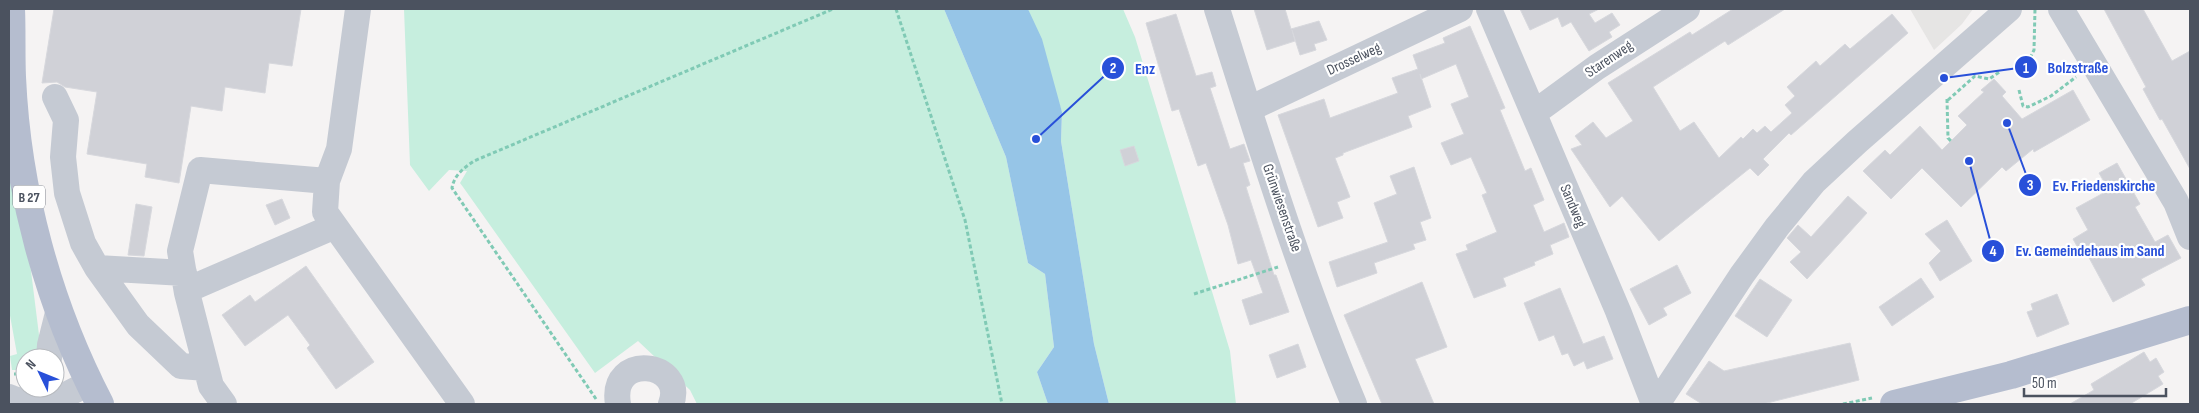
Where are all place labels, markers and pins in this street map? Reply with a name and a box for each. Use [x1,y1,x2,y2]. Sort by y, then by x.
callout: Bolzstraße [2013,52,2119,83]
callout: Enz [1100,53,1165,84]
callout: Ev. Friedenskirche [2017,169,2165,200]
callout: Ev. Gemeindehaus im Sand [1980,235,2174,266]

